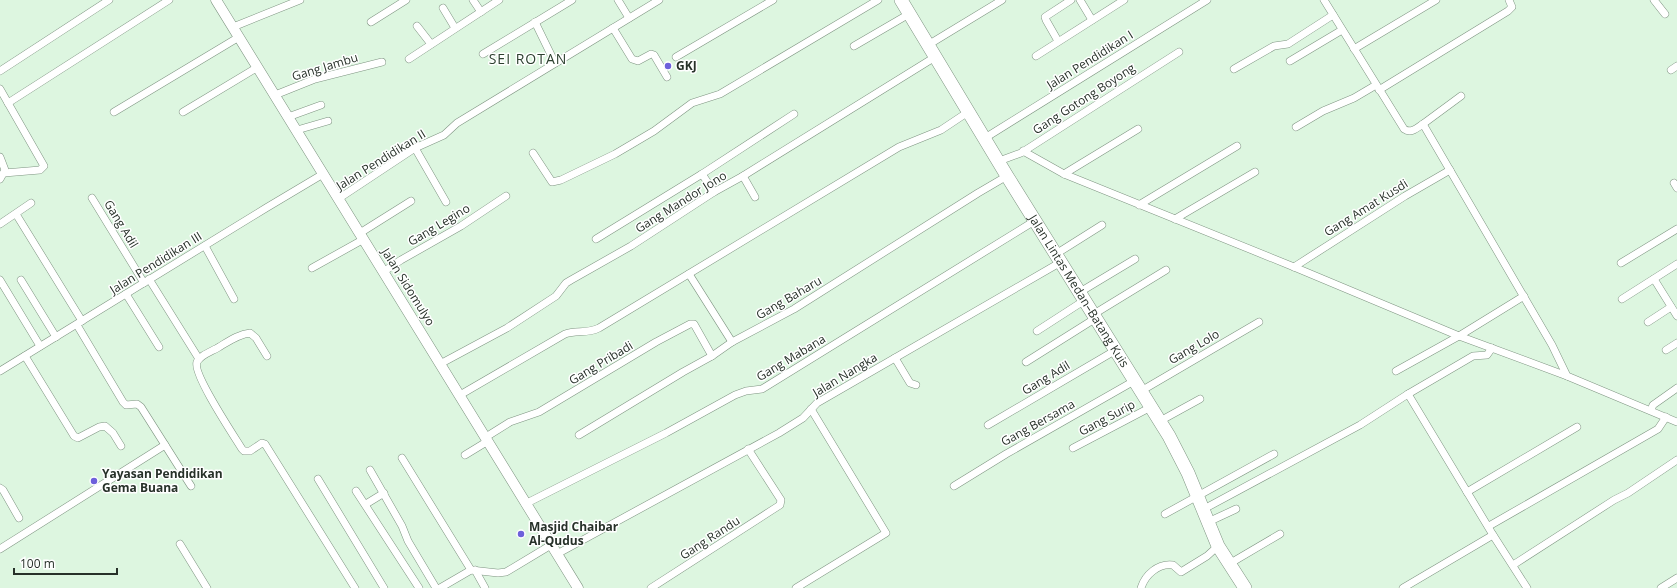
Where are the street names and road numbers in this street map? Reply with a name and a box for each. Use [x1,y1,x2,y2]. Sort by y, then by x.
street label: Jalan Pendidikan I [1042,26,1136,94]
street label: Gang Jambu [290,48,360,85]
street label: Gang Gotong Boyong [1029,59,1139,138]
street label: Jalan Pendidikan II [332,125,429,194]
street label: Gang Mandor Jono [632,167,730,237]
street label: Gang Amat Kusdi [1321,175,1411,240]
street label: Gang Adil [100,196,142,251]
street label: Gang Legino [405,199,473,250]
street label: Jalan Lintas Medan–Batang Kuis [1024,210,1133,371]
street label: Jalan Pendidikan III [106,227,205,298]
street label: Jalan Sidomulyo [377,244,439,329]
street label: Gang Baharu [753,272,825,323]
street label: Gang Lolo [1165,325,1222,368]
street label: Gang Mabana [753,330,829,385]
street label: Gang Pribadi [566,337,636,388]
street label: Jalan Nangka [808,349,880,401]
street label: Gang Adil [1018,357,1073,399]
street label: Gang Bersama [998,395,1078,450]
street label: Gang Surip [1076,396,1138,440]
street label: Gang Randu [676,512,743,563]

